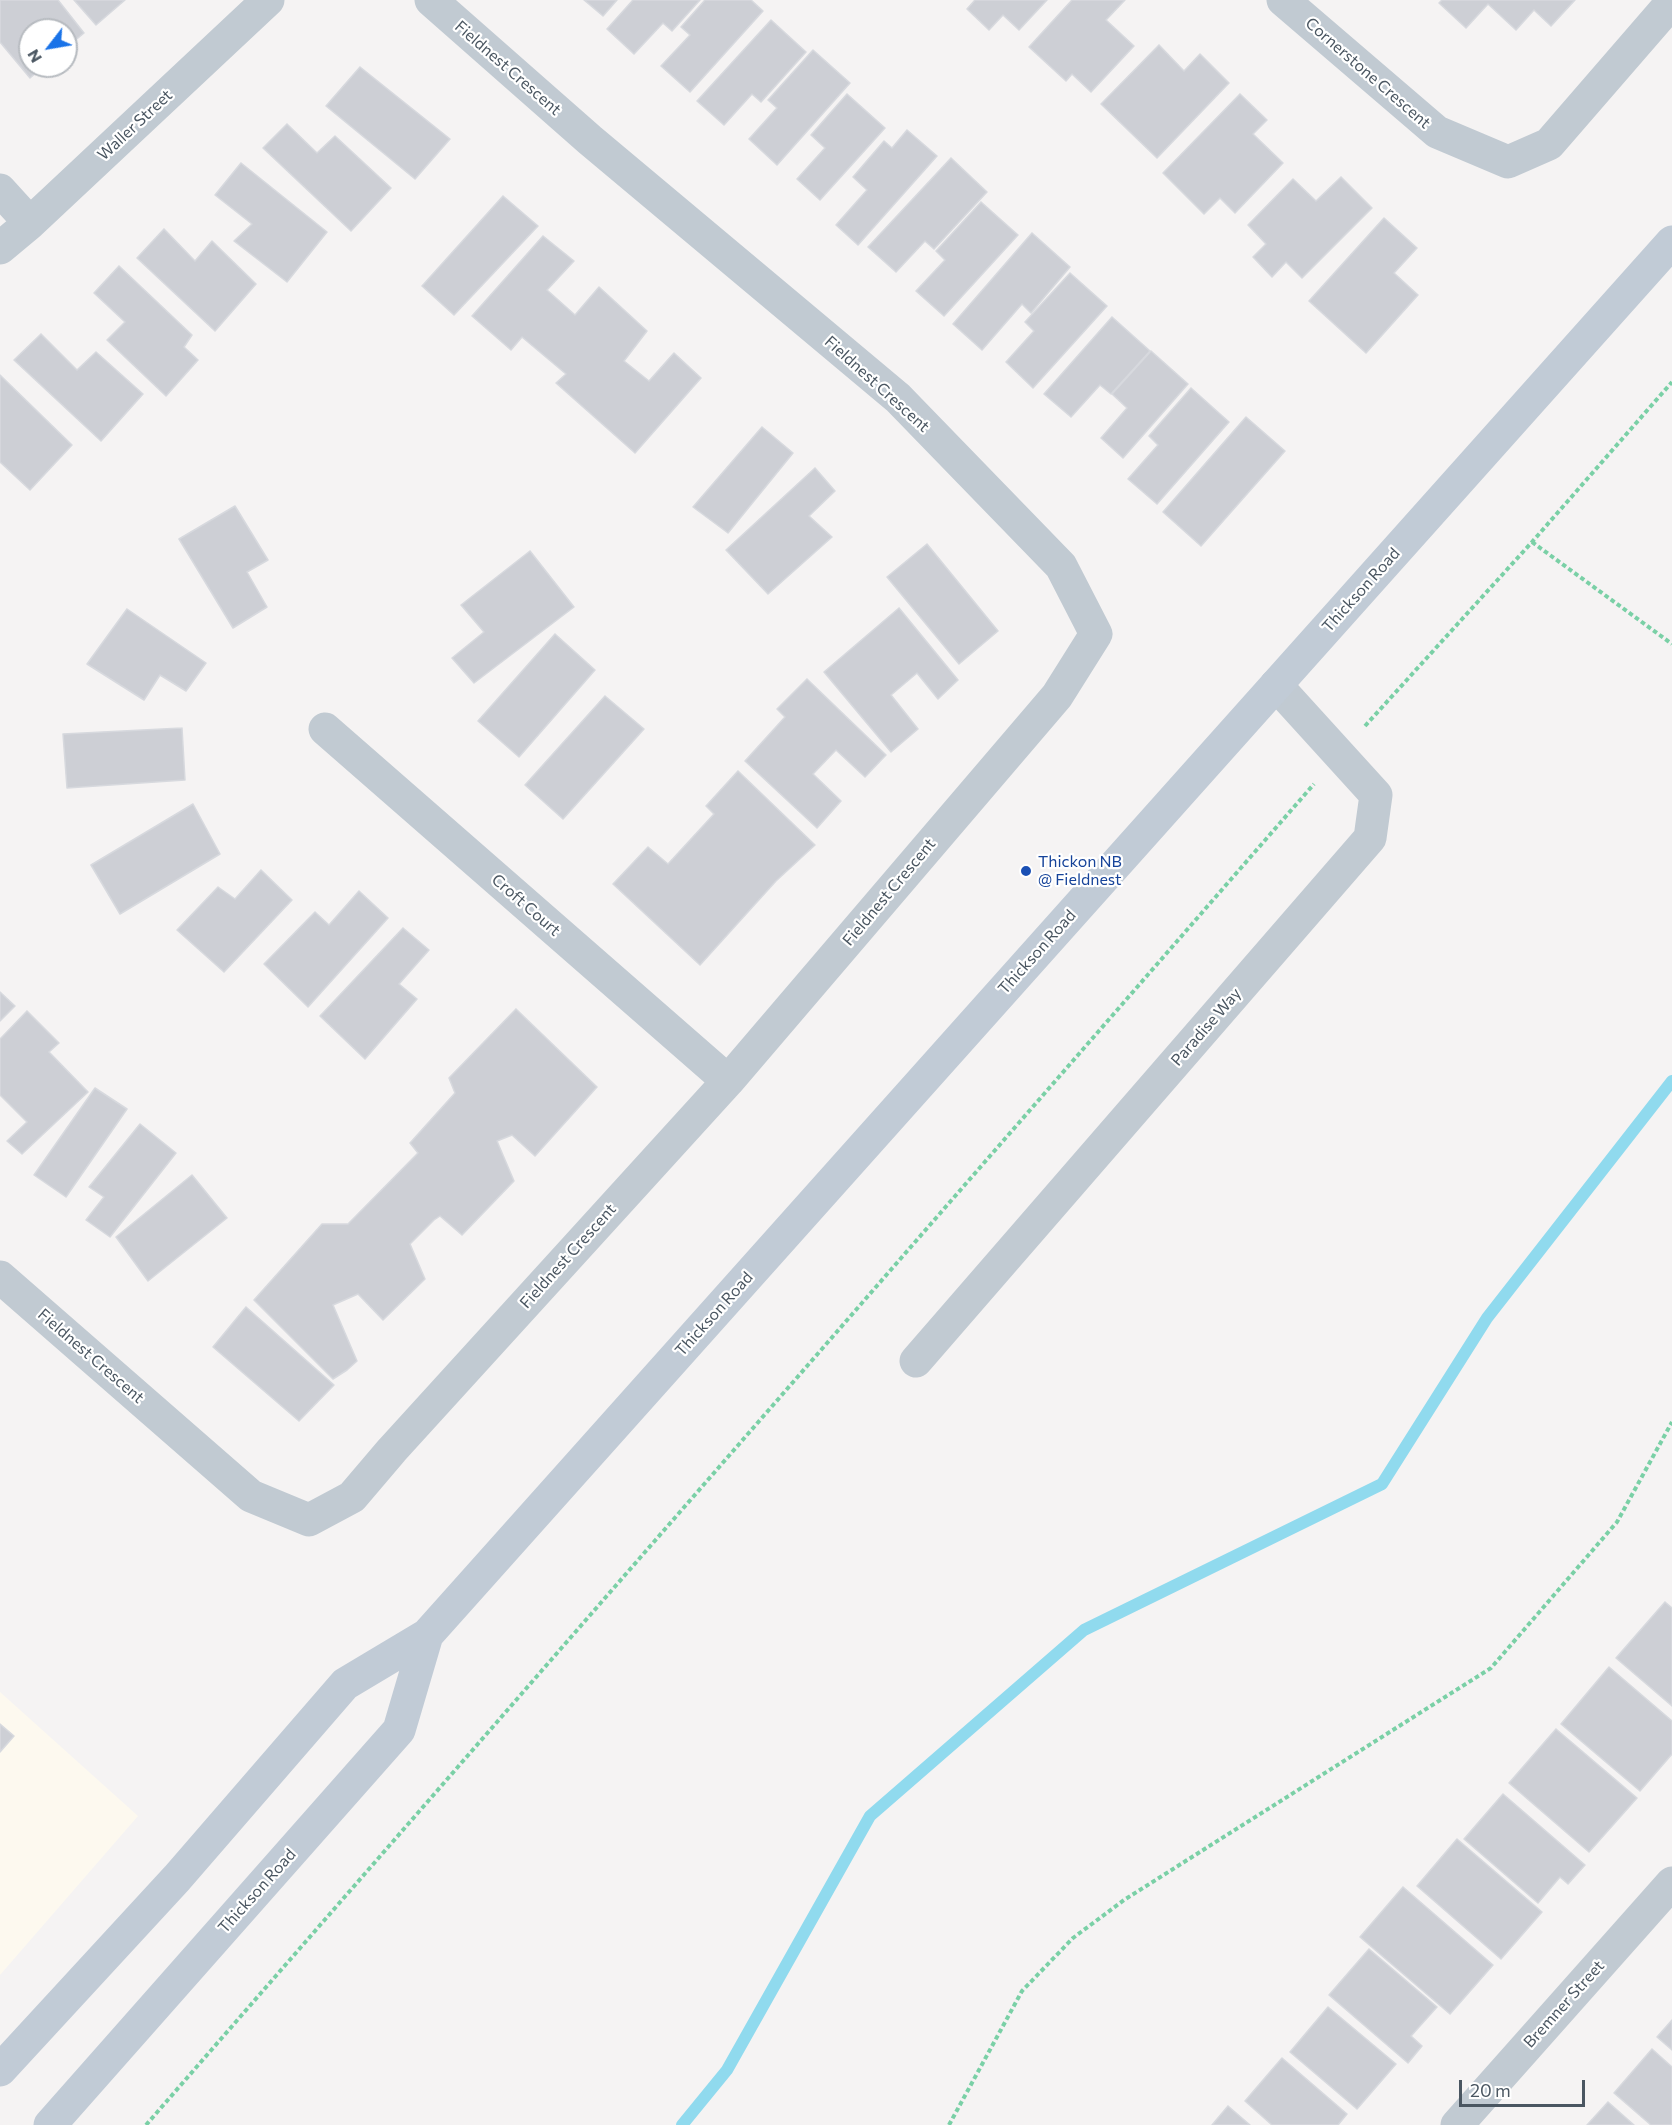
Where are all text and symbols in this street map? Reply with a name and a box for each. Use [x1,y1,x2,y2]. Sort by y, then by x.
street label: Cornerstone Crescent [1302,13,1434,133]
street label: Fieldnest Crescent [451,17,565,119]
north arrow [18,18,78,78]
text: N [23,46,45,67]
street label: Waller Street [94,86,176,164]
street label: Fieldnest Crescent [821,332,933,436]
street label: Thickson Road [1318,544,1404,636]
street label: Fieldnest Crescent [838,834,940,950]
place label: Thickon NB @ Fieldnest [1038,852,1122,890]
marker: Thickon NB @ Fieldnest [1019,864,1033,878]
street label: Croft Court [488,870,564,940]
street label: Thickson Road [994,906,1080,998]
street label: Paradise Way [1167,984,1245,1070]
street label: Fieldnest Crescent [516,1200,620,1312]
street label: Thickson Road [671,1268,757,1360]
street label: Fieldnest Crescent [34,1305,148,1407]
street label: Thickson Road [214,1845,300,1937]
street label: Bremner Street [1520,1956,1608,2052]
scale bar [1462,2068,1588,2106]
text: 20 m [1470,2079,1511,2101]

